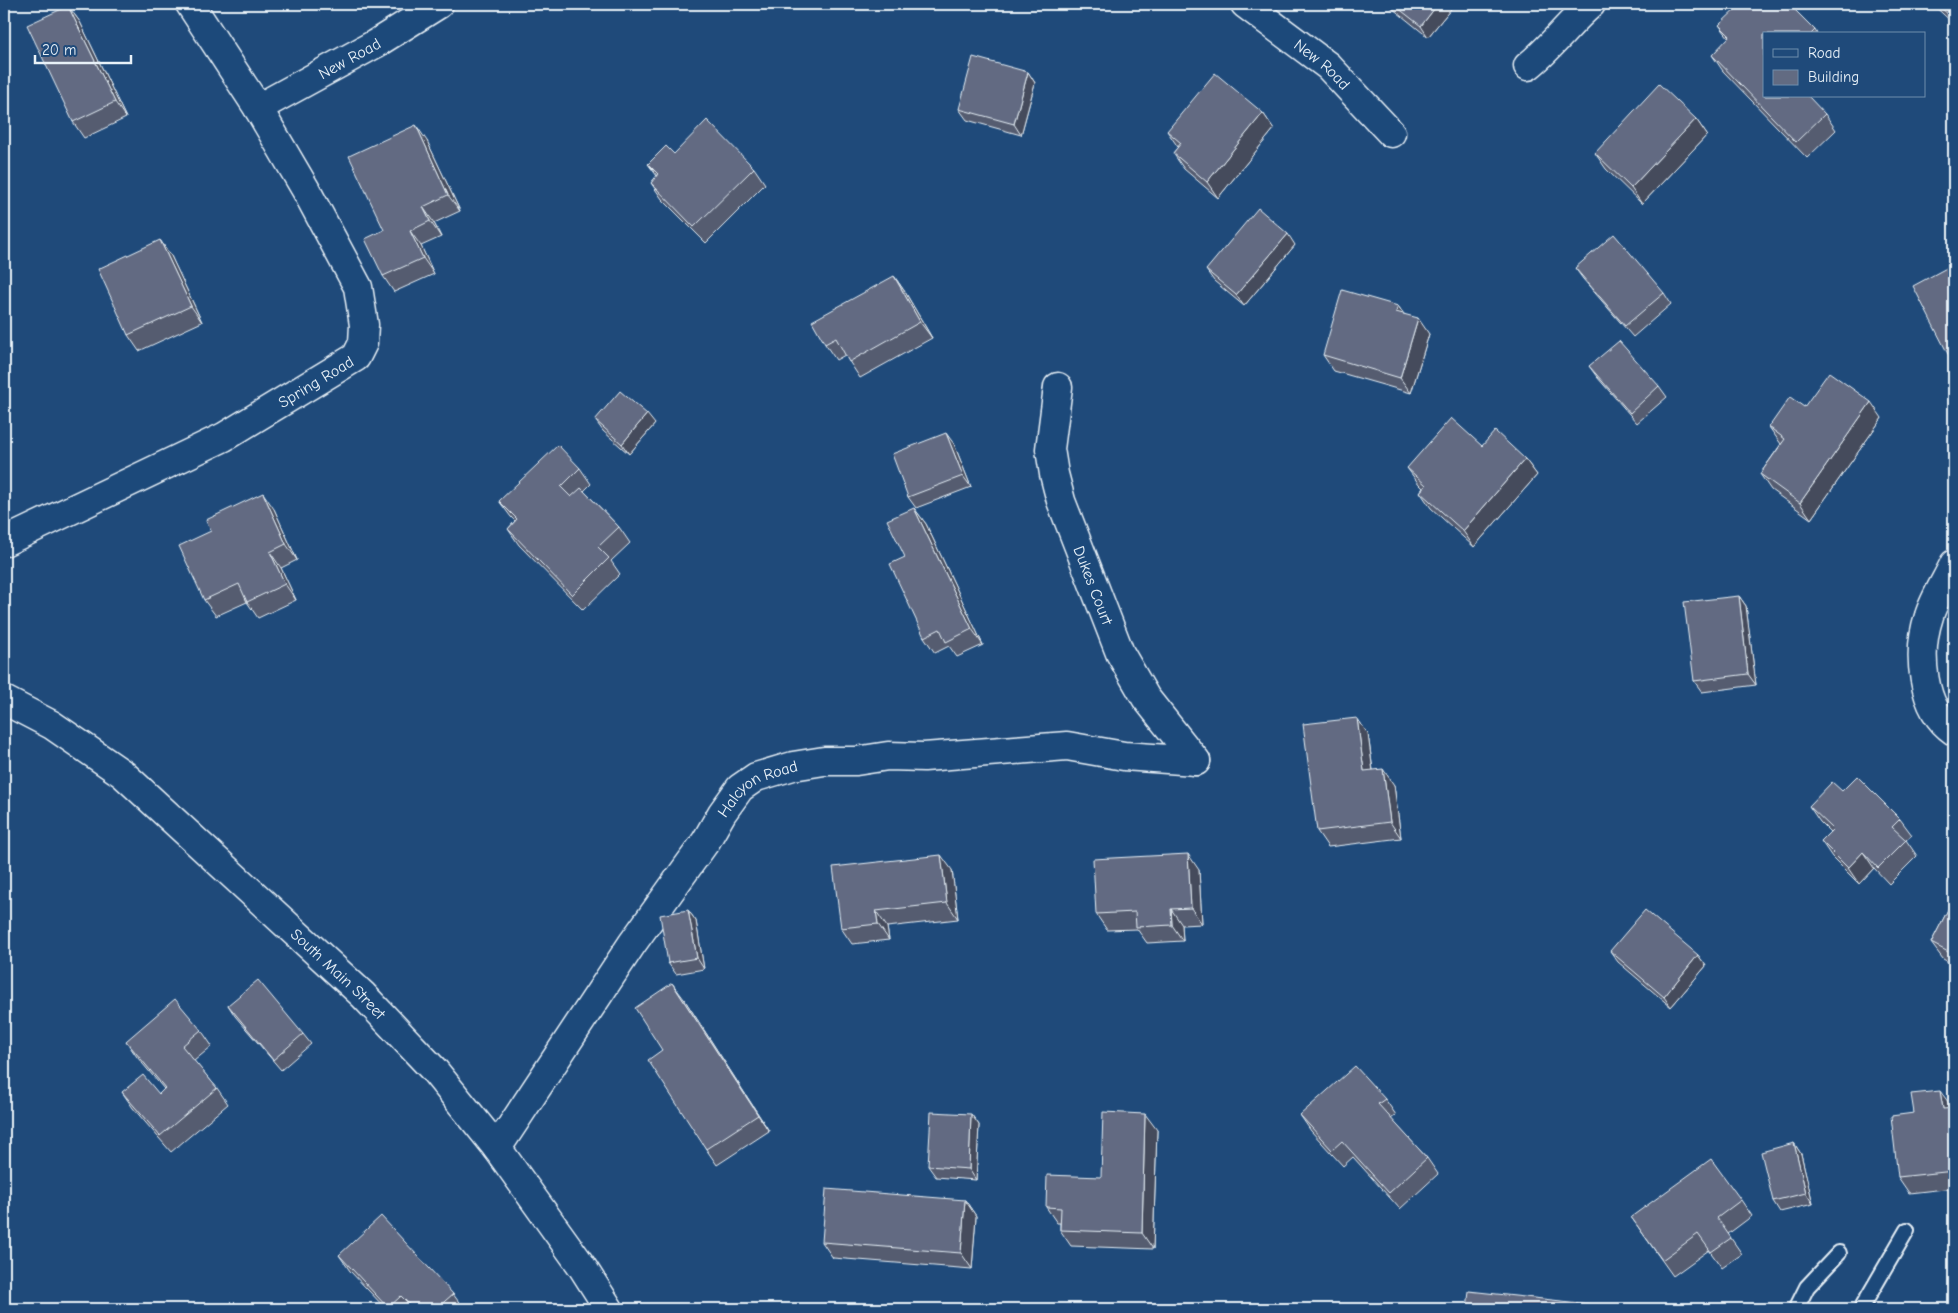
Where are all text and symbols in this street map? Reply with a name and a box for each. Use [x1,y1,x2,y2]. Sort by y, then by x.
scale bar [35,32,131,64]
legend [1763,32,1926,98]
street label: New Road [316,35,384,83]
street label: New Road [1290,36,1353,94]
text: 20 m [42,41,76,59]
text: Road [1808,44,1840,62]
text: Building [1808,68,1859,86]
street label: Spring Road [275,353,357,412]
street label: Dukes Court [1069,544,1116,628]
street label: Halcyon Road [714,757,800,821]
street label: South Main Street [287,925,389,1023]

